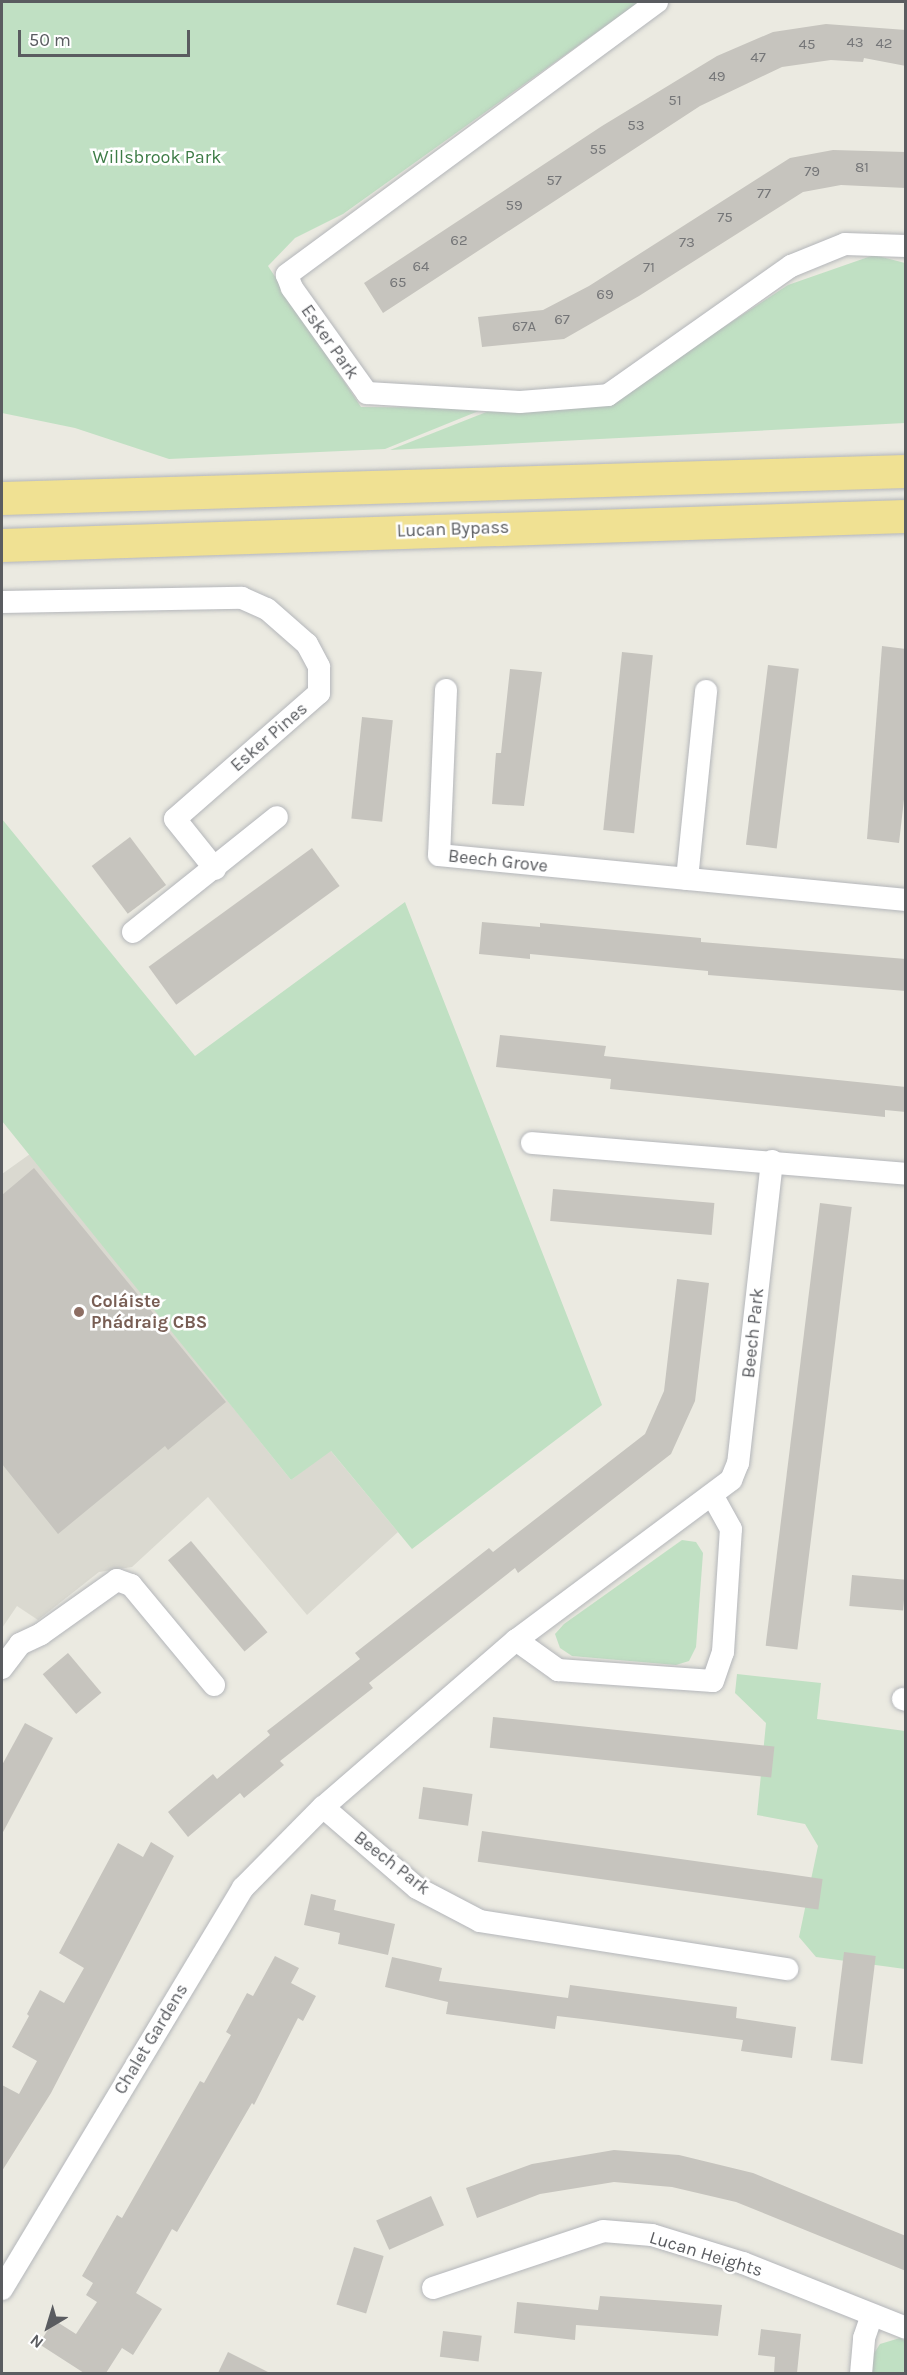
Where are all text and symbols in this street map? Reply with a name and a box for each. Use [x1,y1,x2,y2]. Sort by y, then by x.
scale bar [21,18,194,56]
text: 50 m [29,29,71,51]
house number: 43 [846,34,864,52]
house number: 42 [875,35,893,53]
house number: 45 [799,36,815,54]
house number: 47 [750,49,766,67]
house number: 49 [708,68,726,86]
house number: 51 [668,92,682,110]
house number: 53 [627,117,645,135]
house number: 55 [590,141,606,159]
park label: Willsbrook Park [93,146,221,168]
house number: 81 [855,159,869,177]
house number: 79 [804,163,820,181]
house number: 57 [546,172,562,190]
house number: 77 [757,185,771,203]
house number: 59 [505,197,523,215]
house number: 75 [717,209,733,227]
house number: 62 [450,232,468,250]
house number: 73 [679,234,695,252]
house number: 64 [413,258,429,276]
house number: 71 [643,259,655,277]
house number: 65 [389,274,407,292]
house number: 69 [596,286,614,304]
street label: Esker Park [296,300,364,384]
house number: 67 [554,311,570,329]
house number: 67A [512,318,536,336]
street label: Lucan Bypass [396,516,510,542]
street label: Esker Pines [226,698,312,776]
street label: Beech Grove [447,845,549,877]
street label: Beech Park [738,1287,768,1379]
place label: Coláiste Phádraig CBS [91,1291,207,1334]
marker: Coláiste Phádraig CBS [72,1305,86,1319]
street label: Beech Park [350,1827,434,1899]
street label: Chalet Gardens [109,1980,193,2098]
street label: Lucan Heights [647,2226,765,2282]
north arrow [18,2297,78,2357]
text: N [26,2331,47,2353]

